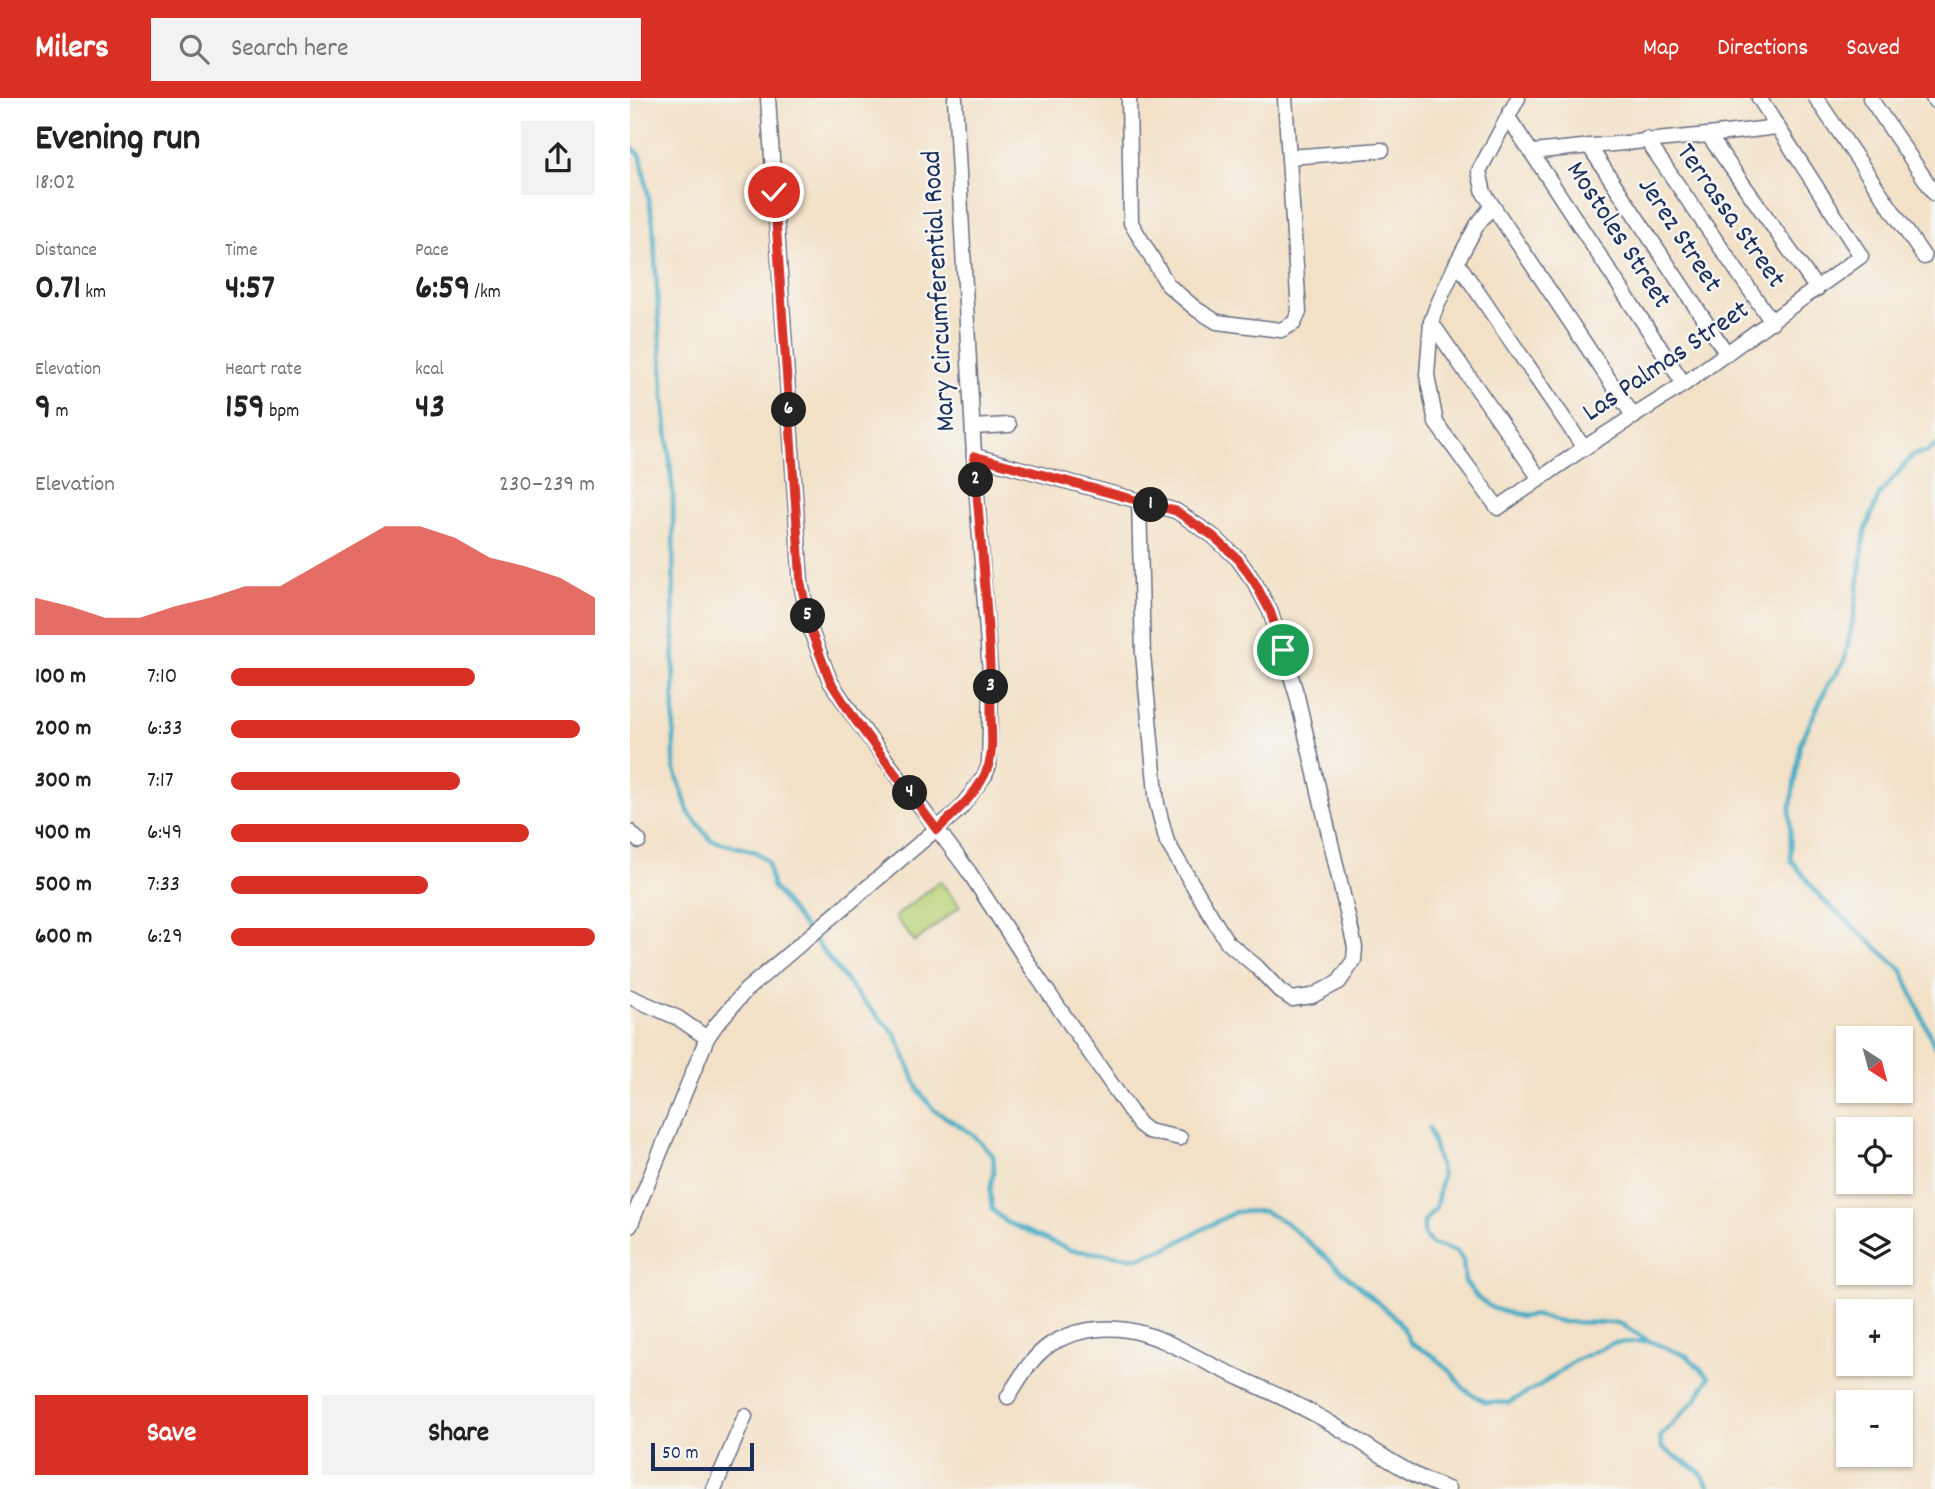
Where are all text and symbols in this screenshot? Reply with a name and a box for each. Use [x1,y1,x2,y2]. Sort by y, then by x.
search box [151,18,641,81]
text: Milers [35,26,109,73]
icon: search [175,30,213,68]
text: Search here [231,31,348,68]
text: Map [1643,32,1679,66]
text: Directions [1717,32,1808,66]
text: Saved [1846,32,1900,66]
text: Evening run [35,113,200,168]
button: share [521,121,595,195]
street label: Terrassa Street [1664,136,1794,298]
street label: Mary Circumferential Road [914,149,968,433]
street label: Mostoles Street [1554,154,1680,318]
pin [744,162,804,222]
text: 18:02 [35,167,76,200]
street label: Jerez Street [1626,170,1730,302]
icon: check [755,173,793,211]
text: Distance [35,238,97,265]
text: Time [225,238,258,265]
text: Pace [415,238,449,265]
text: 0.71 [35,265,81,315]
text: 4:57 [225,265,275,315]
text: 6:59 [415,265,470,315]
text: km [81,280,106,307]
text: /km [470,280,501,307]
street label: Las Palmas Street [1575,292,1759,434]
text: Elevation [35,357,101,384]
text: Heart rate [225,357,302,384]
text: kcal [415,357,444,384]
text: 9 [35,384,51,434]
text: 159 [225,384,265,434]
text: 43 [415,384,445,434]
pin: 6 [772,392,806,428]
text: 6 [784,396,793,423]
text: m [51,399,68,426]
text: bpm [265,399,299,426]
pin: 2 [958,462,994,498]
text: 2 [971,466,980,493]
text: Elevation [35,469,115,502]
text: 230–239 m [499,469,595,502]
pin: 1 [1134,488,1168,522]
text: 1 [1148,491,1153,518]
pin: 5 [790,598,826,634]
text: 5 [803,602,812,629]
pin [1253,620,1313,680]
icon: arrive [1264,631,1302,669]
text: 100 m [35,661,86,694]
text: 7:10 [147,661,177,694]
pin: 3 [974,670,1008,704]
text: 3 [986,673,995,700]
text: 200 m [35,713,91,746]
text: 6:33 [147,713,183,746]
text: 300 m [35,765,91,798]
text: 7:17 [147,765,173,798]
pin: 4 [892,776,928,810]
text: 4 [906,779,913,806]
text: 400 m [35,817,91,850]
text: 6:49 [147,817,182,850]
text: 500 m [35,869,92,902]
text: 7:33 [147,869,180,902]
text: 600 m [35,921,92,954]
text: 6:29 [147,921,183,954]
north arrow [1836,1026,1913,1102]
map controls [1836,1026,1913,1467]
button: locate [1836,1117,1913,1194]
button: layers [1836,1208,1913,1285]
button: + [1836,1299,1913,1376]
button: − [1836,1390,1913,1467]
button: Save [35,1395,308,1475]
button: Share [322,1395,595,1475]
scale bar [651,1440,754,1472]
text: 50 m [662,1441,699,1468]

